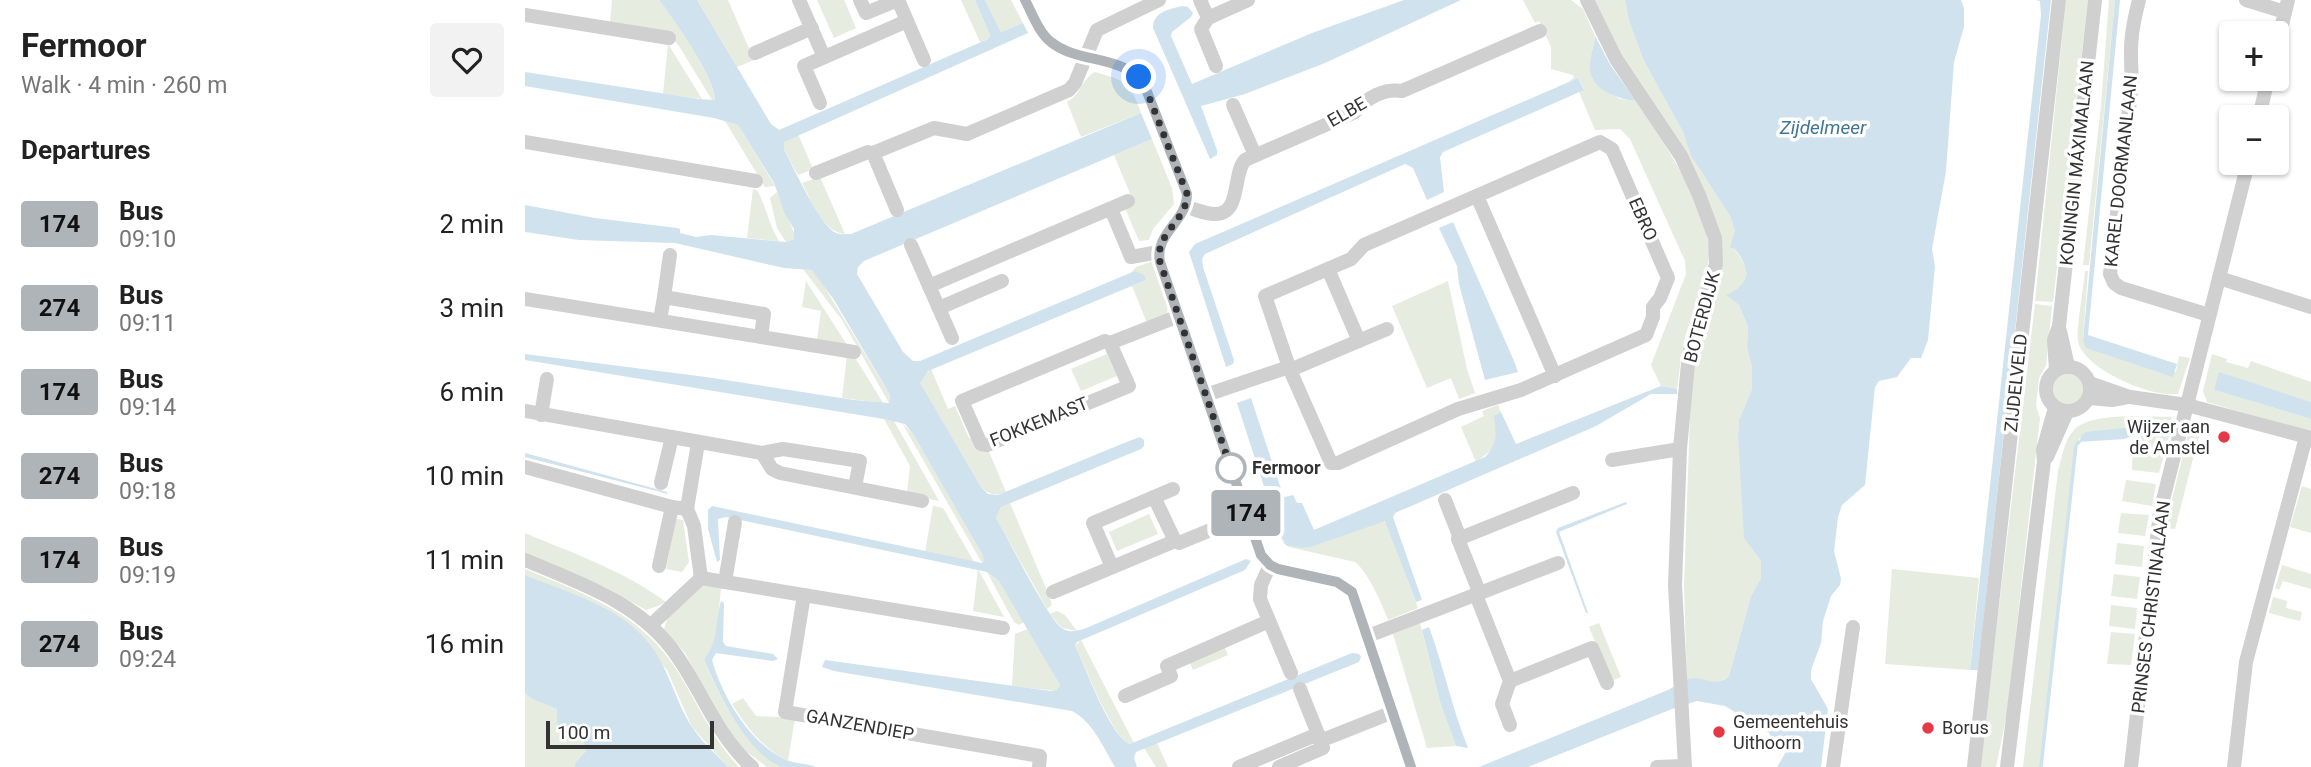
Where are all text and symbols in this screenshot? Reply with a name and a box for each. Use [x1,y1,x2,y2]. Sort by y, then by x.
map controls [2219,21,2289,175]
button: + [2219,21,2289,91]
button: heart [430,23,504,97]
text: Fermoor [21,26,147,65]
your location [1121,59,1156,94]
street label: KONINGIN MÁXIMALAAN [2055,59,2098,267]
text: Walk · 4 min · 260 m [21,72,227,99]
street label: KAREL DOORMANLAAN [2100,74,2141,268]
street label: ELBE [1324,92,1370,131]
button: − [2219,105,2289,175]
water label: Zijdelmeer [1779,116,1867,139]
text: Departures [21,135,151,165]
street label: EBRO [1625,194,1662,244]
text: Bus [119,196,164,226]
text: 2 min [439,209,504,239]
text: 174 [39,210,80,238]
text: 09:10 [119,226,176,253]
street label: BOTERDIJK [1679,268,1724,365]
text: Bus [119,280,164,310]
text: 3 min [439,293,504,323]
text: 274 [39,294,80,322]
text: 09:11 [119,310,176,337]
street label: ZIJDELVELD [2000,333,2031,433]
text: Bus [119,364,164,394]
text: 6 min [439,377,504,407]
text: 174 [39,378,80,406]
street label: FOKKEMAST [987,392,1091,451]
text: 09:14 [119,394,176,421]
place label: Wijzer aan de Amstel [2127,416,2210,458]
marker: Wijzer aan de Amstel [2216,429,2232,445]
text: Bus [119,448,164,478]
marker: Fermoor [1216,453,1246,483]
place label: Fermoor [1252,457,1321,478]
text: 10 min [425,461,504,491]
text: 274 [39,462,80,490]
text: 09:18 [119,478,176,505]
line badge: 174 [1206,490,1286,536]
text: 174 [1225,499,1267,527]
street label: PRINSES CHRISTINALAAN [2127,499,2174,714]
text: Bus [119,532,164,562]
text: 11 min [425,545,504,575]
text: 174 [39,546,80,574]
text: 09:19 [119,562,176,589]
text: Bus [119,616,164,646]
text: 16 min [425,629,504,659]
text: 274 [39,630,80,658]
text: 09:24 [119,646,176,673]
street label: GANZENDIEP [805,705,916,744]
place label: Gemeentehuis Uithoorn [1733,711,1849,753]
place label: Borus [1942,717,1989,738]
scale bar [546,718,714,750]
marker: Borus [1920,720,1936,736]
text: 100 m [557,721,610,744]
marker: Gemeentehuis Uithoorn [1711,724,1727,740]

